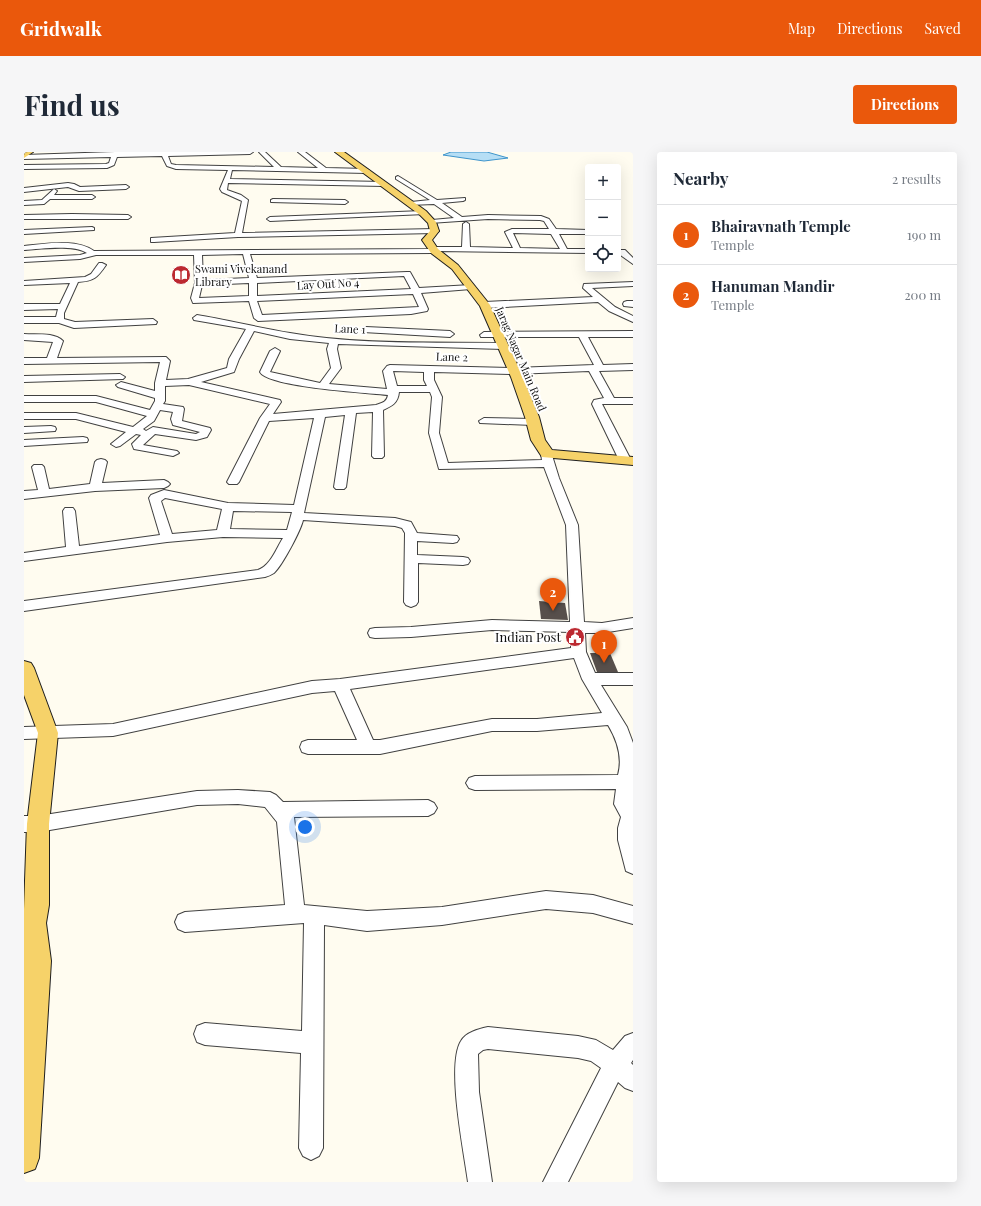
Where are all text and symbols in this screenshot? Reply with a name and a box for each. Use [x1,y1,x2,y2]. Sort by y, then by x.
text: Gridwalk [20,15,102,41]
text: Map [788,19,815,38]
text: Directions [837,19,903,38]
text: Saved [925,19,961,38]
button: Directions [853,85,957,124]
text: Find us [24,86,120,123]
map controls [585,164,621,272]
button: + [585,164,621,200]
text: Nearby [673,167,728,189]
text: 2 results [892,170,941,187]
button: − [585,200,621,236]
text: Bhairavnath Temple [711,216,851,236]
text: 1 [684,226,688,243]
text: 190 m [907,226,941,243]
button: locate [585,236,621,272]
text: Temple [711,236,754,253]
place label: Swami Vivekanand Library [195,261,288,289]
library icon: Swami Vivekanand Library [170,264,192,286]
street label: Lay Out No 4 [296,274,360,293]
text: Hanuman Mandir [711,276,835,296]
text: 2 [683,286,689,303]
text: 200 m [904,286,941,303]
text: Temple [711,296,754,313]
street label: Jarag Nagar Main Road [492,303,550,414]
street label: Lane 1 [334,320,366,337]
street label: Lane 2 [436,348,468,365]
pin: 2 [540,578,566,611]
public building icon: Indian Post [564,626,586,648]
place label: Indian Post [495,628,561,645]
pin: 1 [591,630,617,663]
your location [295,817,315,837]

